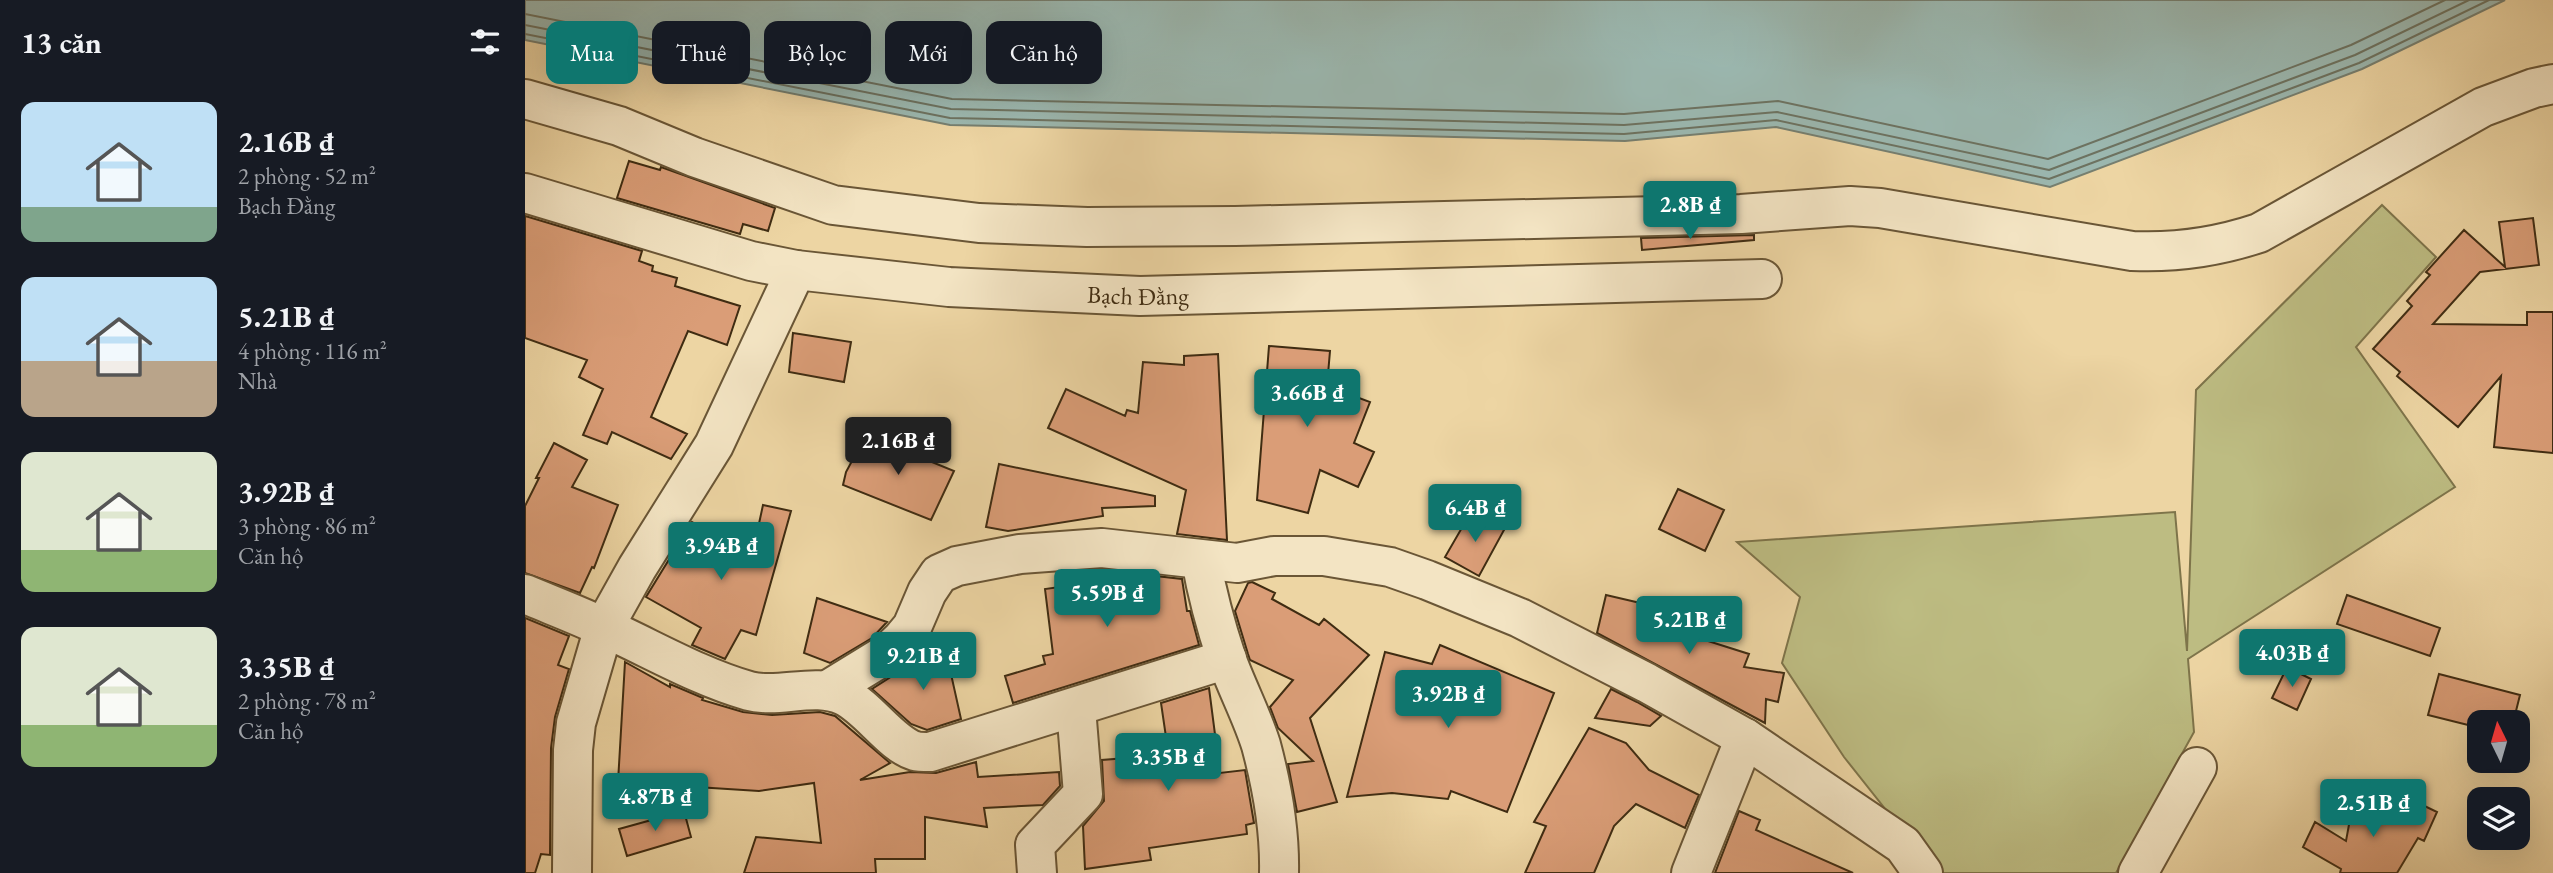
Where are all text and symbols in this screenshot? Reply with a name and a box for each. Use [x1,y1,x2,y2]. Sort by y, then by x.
chip: Mua [546,21,638,84]
chip: Thuê [652,21,750,84]
chip: Bộ lọc [764,21,871,84]
chip: Mới [885,21,972,84]
chip: Căn hộ [986,21,1102,84]
text: 13 căn [21,23,102,62]
icon: filters [466,23,504,61]
text: 2.16B ₫ [238,122,334,161]
icon: home [77,130,161,214]
text: 2 phòng · 52 m² [238,161,376,191]
pin: 2.8B ₫ [1633,182,1747,241]
text: 2.8B ₫ [1659,189,1721,219]
text: Bạch Đằng [238,191,335,221]
street label: Bạch Đằng [1087,278,1190,312]
text: 5.21B ₫ [238,297,334,336]
icon: home [77,305,161,389]
text: 4 phòng · 116 m² [238,336,387,366]
text: Nhà [238,366,277,396]
pin: 3.66B ₫ [1242,370,1372,429]
text: 3.66B ₫ [1270,377,1344,407]
pin: 2.16B ₫ [833,418,963,477]
text: 2.16B ₫ [861,425,935,455]
text: 3.92B ₫ [238,472,334,511]
icon: home [77,480,161,564]
pin: 6.4B ₫ [1418,484,1532,544]
text: 6.4B ₫ [1444,492,1506,522]
text: 3 phòng · 86 m² [238,511,376,541]
pin: 3.94B ₫ [656,522,786,582]
text: 3.94B ₫ [684,530,758,560]
text: Căn hộ [238,541,303,571]
pin: 5.59B ₫ [1042,570,1172,629]
text: 5.59B ₫ [1070,577,1144,607]
pin: 5.21B ₫ [1624,596,1754,656]
text: 5.21B ₫ [1652,604,1726,634]
pin: 4.03B ₫ [2227,630,2357,689]
pin: 9.21B ₫ [858,632,988,692]
text: 4.03B ₫ [2255,637,2329,667]
text: 9.21B ₫ [886,640,960,670]
text: 3.35B ₫ [238,647,334,686]
icon: home [77,655,161,739]
pin: 3.92B ₫ [1383,670,1513,730]
text: 3.92B ₫ [1411,678,1485,708]
text: 2 phòng · 78 m² [238,686,376,716]
north arrow [2467,710,2531,774]
map controls [2467,710,2530,850]
text: Căn hộ [238,716,303,746]
pin: 3.35B ₫ [1103,734,1233,793]
text: 3.35B ₫ [1131,741,1205,771]
pin: 4.87B ₫ [590,774,720,833]
pin: 2.51B ₫ [2308,780,2438,839]
text: 4.87B ₫ [618,781,692,811]
text: 2.51B ₫ [2336,787,2410,817]
button: layers [2467,787,2530,850]

